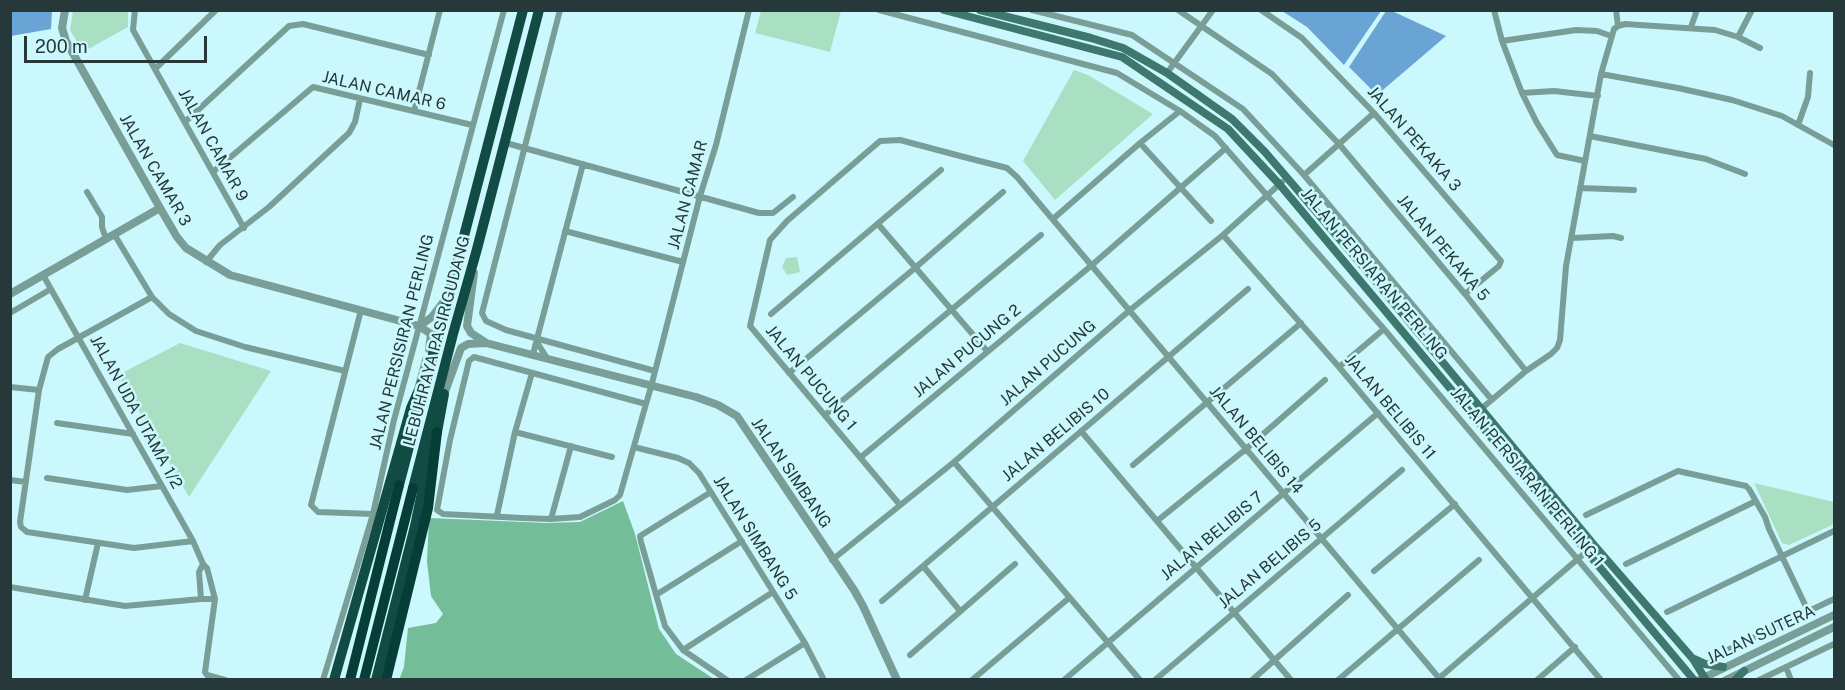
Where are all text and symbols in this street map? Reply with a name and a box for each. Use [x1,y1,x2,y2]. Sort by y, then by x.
scale bar [27,24,210,62]
text: 200 m [35,36,88,57]
street label: JALAN CAMAR 6 [320,67,448,115]
street label: JALAN PEKAKA 3 [1363,83,1465,195]
street label: JALAN CAMAR 9 [174,85,252,205]
street label: JALAN CAMAR 3 [115,111,195,229]
street label: JALAN CAMAR [664,138,712,252]
street label: JALAN PERSIARAN PERLING [1297,184,1451,364]
street label: JALAN PEKAKA 5 [1393,191,1493,305]
street label: JALAN PERSISIRAN PERLING [366,232,438,452]
street label: LEBUHRAYA PASIR GUDANG [400,234,474,448]
street label: JALAN PUCUNG 2 [909,300,1025,402]
street label: JALAN PUCUNG [996,316,1100,410]
street label: JALAN PUCUNG 1 [761,321,861,435]
street label: JALAN UDA UTAMA 1/2 [86,332,186,492]
street label: JALAN BELIBIS 11 [1340,350,1440,464]
street label: JALAN BELIBIS 14 [1205,382,1307,498]
street label: JALAN PERSIARAN PERLING 1 [1446,383,1608,571]
street label: JALAN BELIBIS 10 [998,384,1114,486]
street label: JALAN SIMBANG [747,414,835,532]
street label: JALAN SIMBANG 5 [709,472,801,604]
street label: JALAN BELIBIS 7 [1157,487,1267,585]
street label: JALAN BELIBIS 5 [1215,515,1325,613]
street label: JALAN SUTERA [1704,601,1818,669]

